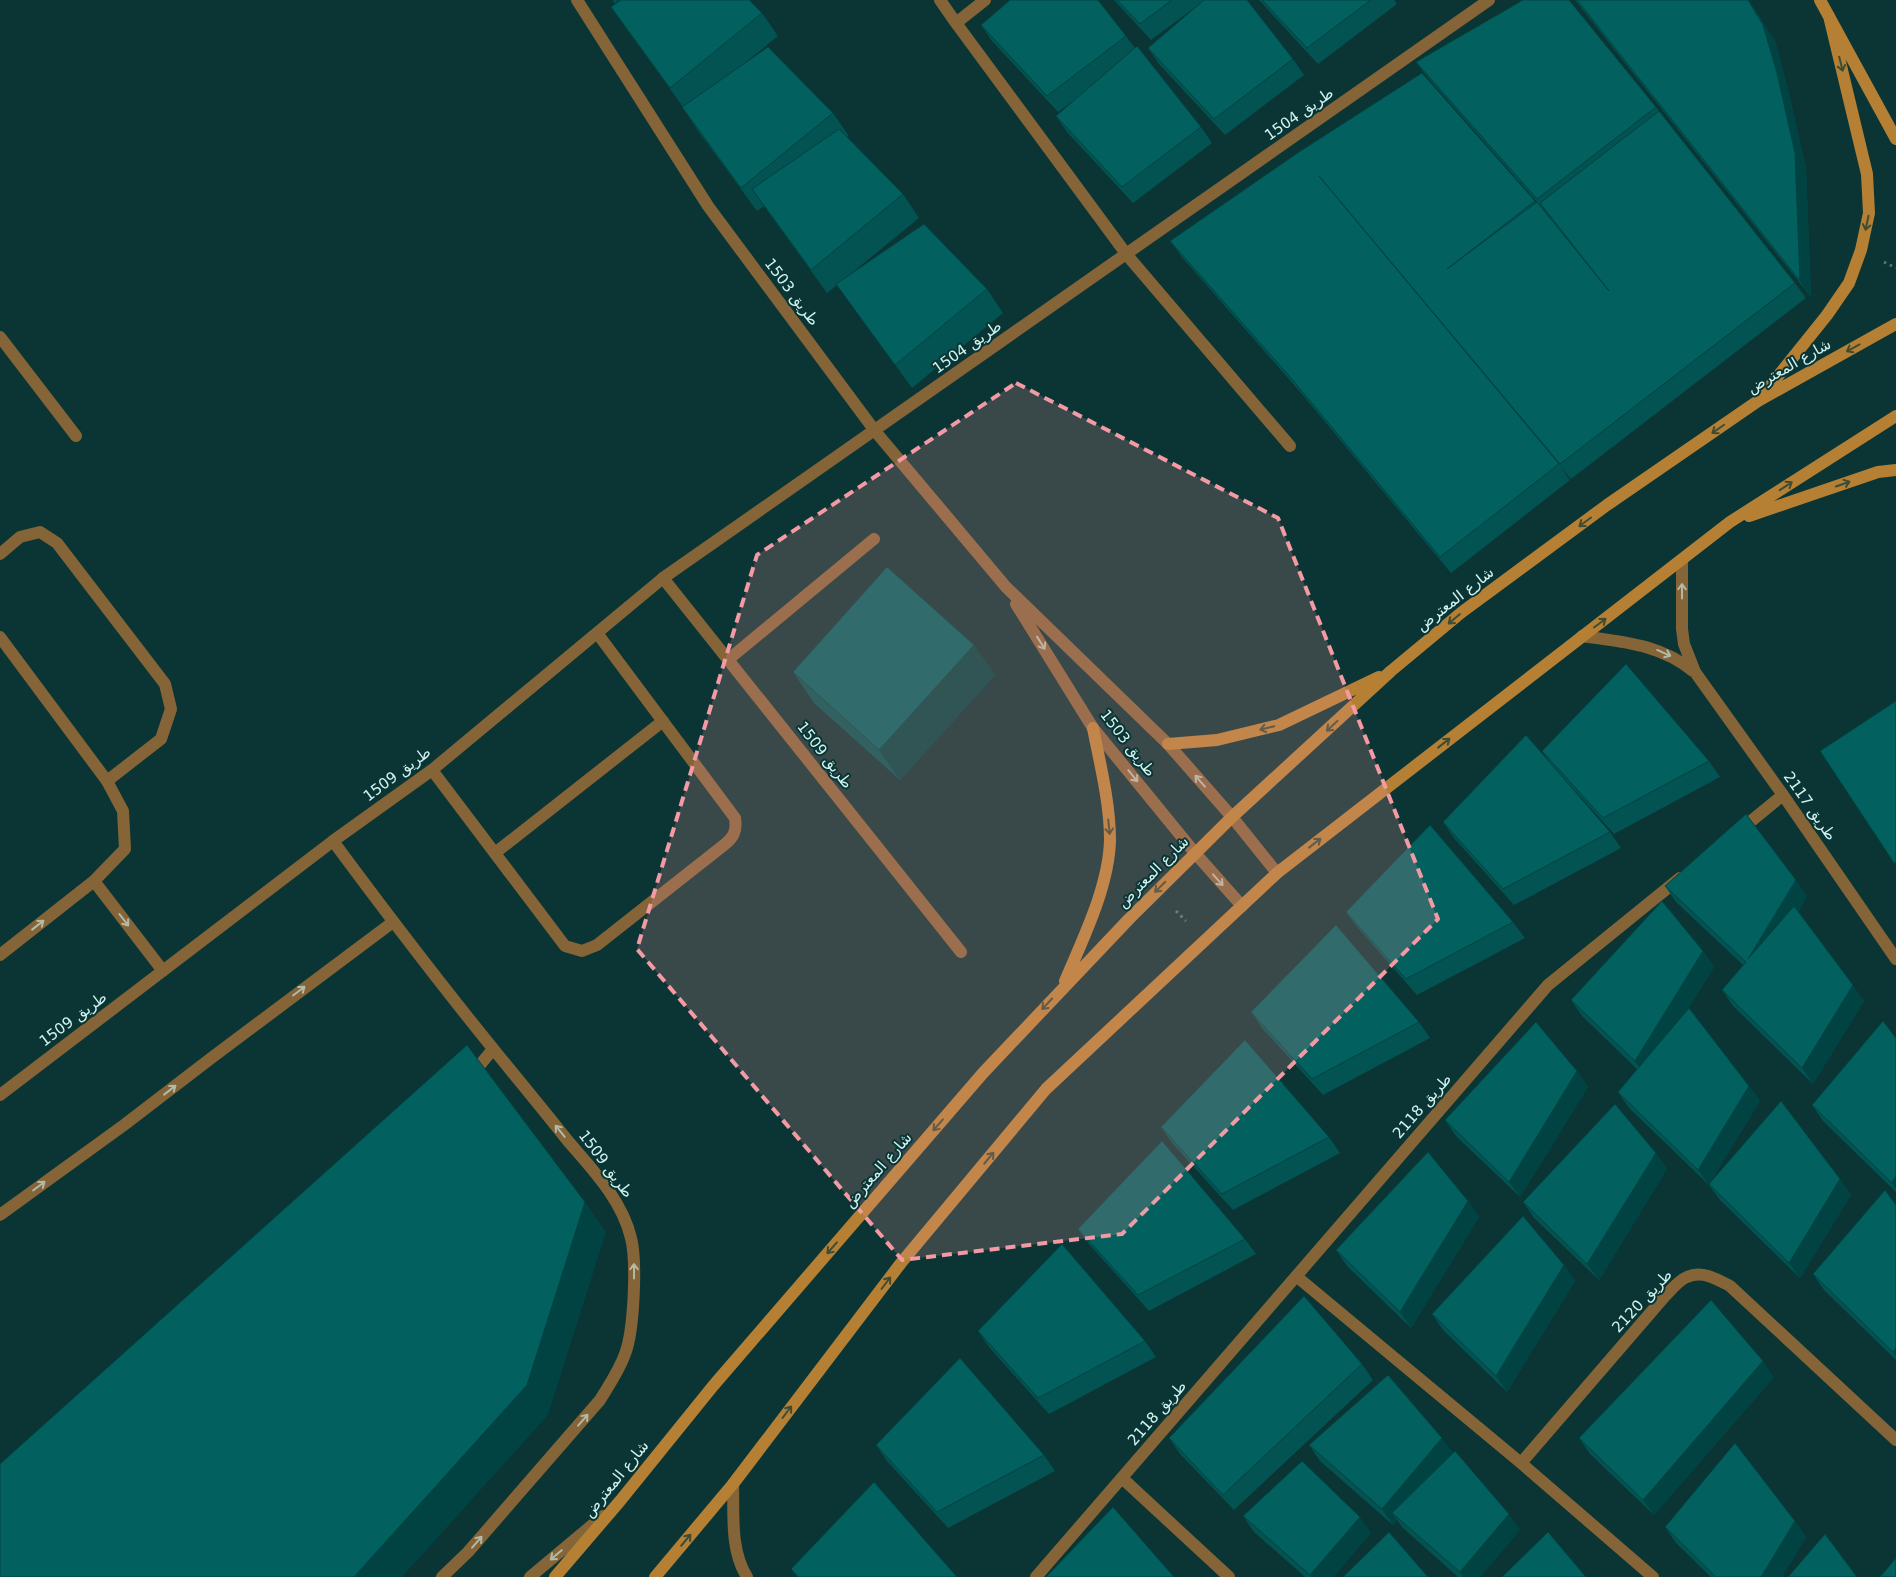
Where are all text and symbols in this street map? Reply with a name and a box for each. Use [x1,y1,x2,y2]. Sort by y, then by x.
one-way arrow [1837,55,1846,71]
street label: طريق 1504 [1261,84,1337,144]
one-way arrow [1862,214,1871,230]
street label: طريق 1503 [761,255,823,329]
street label: طريق 1504 [929,317,1005,377]
street label: شارع المعترض [1744,335,1834,397]
one-way arrow [1846,343,1861,353]
one-way arrow [1711,424,1725,434]
one-way arrow [1834,479,1850,488]
one-way arrow [1779,481,1793,492]
one-way arrow [1579,516,1592,527]
street label: شارع المعترض [1413,563,1497,635]
one-way arrow [1677,583,1687,599]
one-way arrow [1448,613,1461,625]
one-way arrow [1593,617,1606,628]
one-way arrow [1036,635,1046,649]
one-way arrow [1656,648,1671,658]
street label: طريق 1503 [1096,706,1160,780]
street label: طريق 1509 [793,718,857,792]
one-way arrow [1325,720,1338,732]
one-way arrow [1260,724,1276,733]
one-way arrow [1437,738,1450,749]
street label: طريق 1509 [360,743,434,805]
street label: طريق 2117 [1780,768,1840,844]
one-way arrow [1127,770,1138,783]
one-way arrow [1194,774,1206,787]
one-way arrow [1104,819,1114,835]
street label: شارع المعترض [1114,833,1192,911]
one-way arrow [1309,837,1322,848]
one-way arrow [1213,873,1224,886]
one-way arrow [1155,881,1167,893]
one-way arrow [119,913,129,927]
one-way arrow [31,920,44,931]
one-way arrow [292,986,305,997]
street label: طريق 1509 [36,988,110,1050]
one-way arrow [1041,998,1053,1011]
street label: طريق 2118 [1389,1070,1455,1142]
one-way arrow [163,1084,176,1095]
one-way arrow [933,1118,944,1131]
one-way arrow [555,1125,566,1138]
street label: طريق 1509 [575,1127,637,1201]
street label: شارع المعترض [840,1129,916,1211]
one-way arrow [983,1151,995,1164]
one-way arrow [32,1180,45,1191]
one-way arrow [826,1241,838,1254]
one-way arrow [629,1263,639,1279]
street label: طريق 2120 [1608,1266,1676,1336]
one-way arrow [881,1276,891,1290]
street label: طريق 2118 [1124,1377,1190,1449]
one-way arrow [782,1406,793,1419]
one-way arrow [577,1413,589,1426]
street label: شارع المعترض [580,1437,652,1521]
one-way arrow [681,1533,692,1546]
one-way arrow [471,1536,482,1549]
one-way arrow [549,1549,562,1561]

